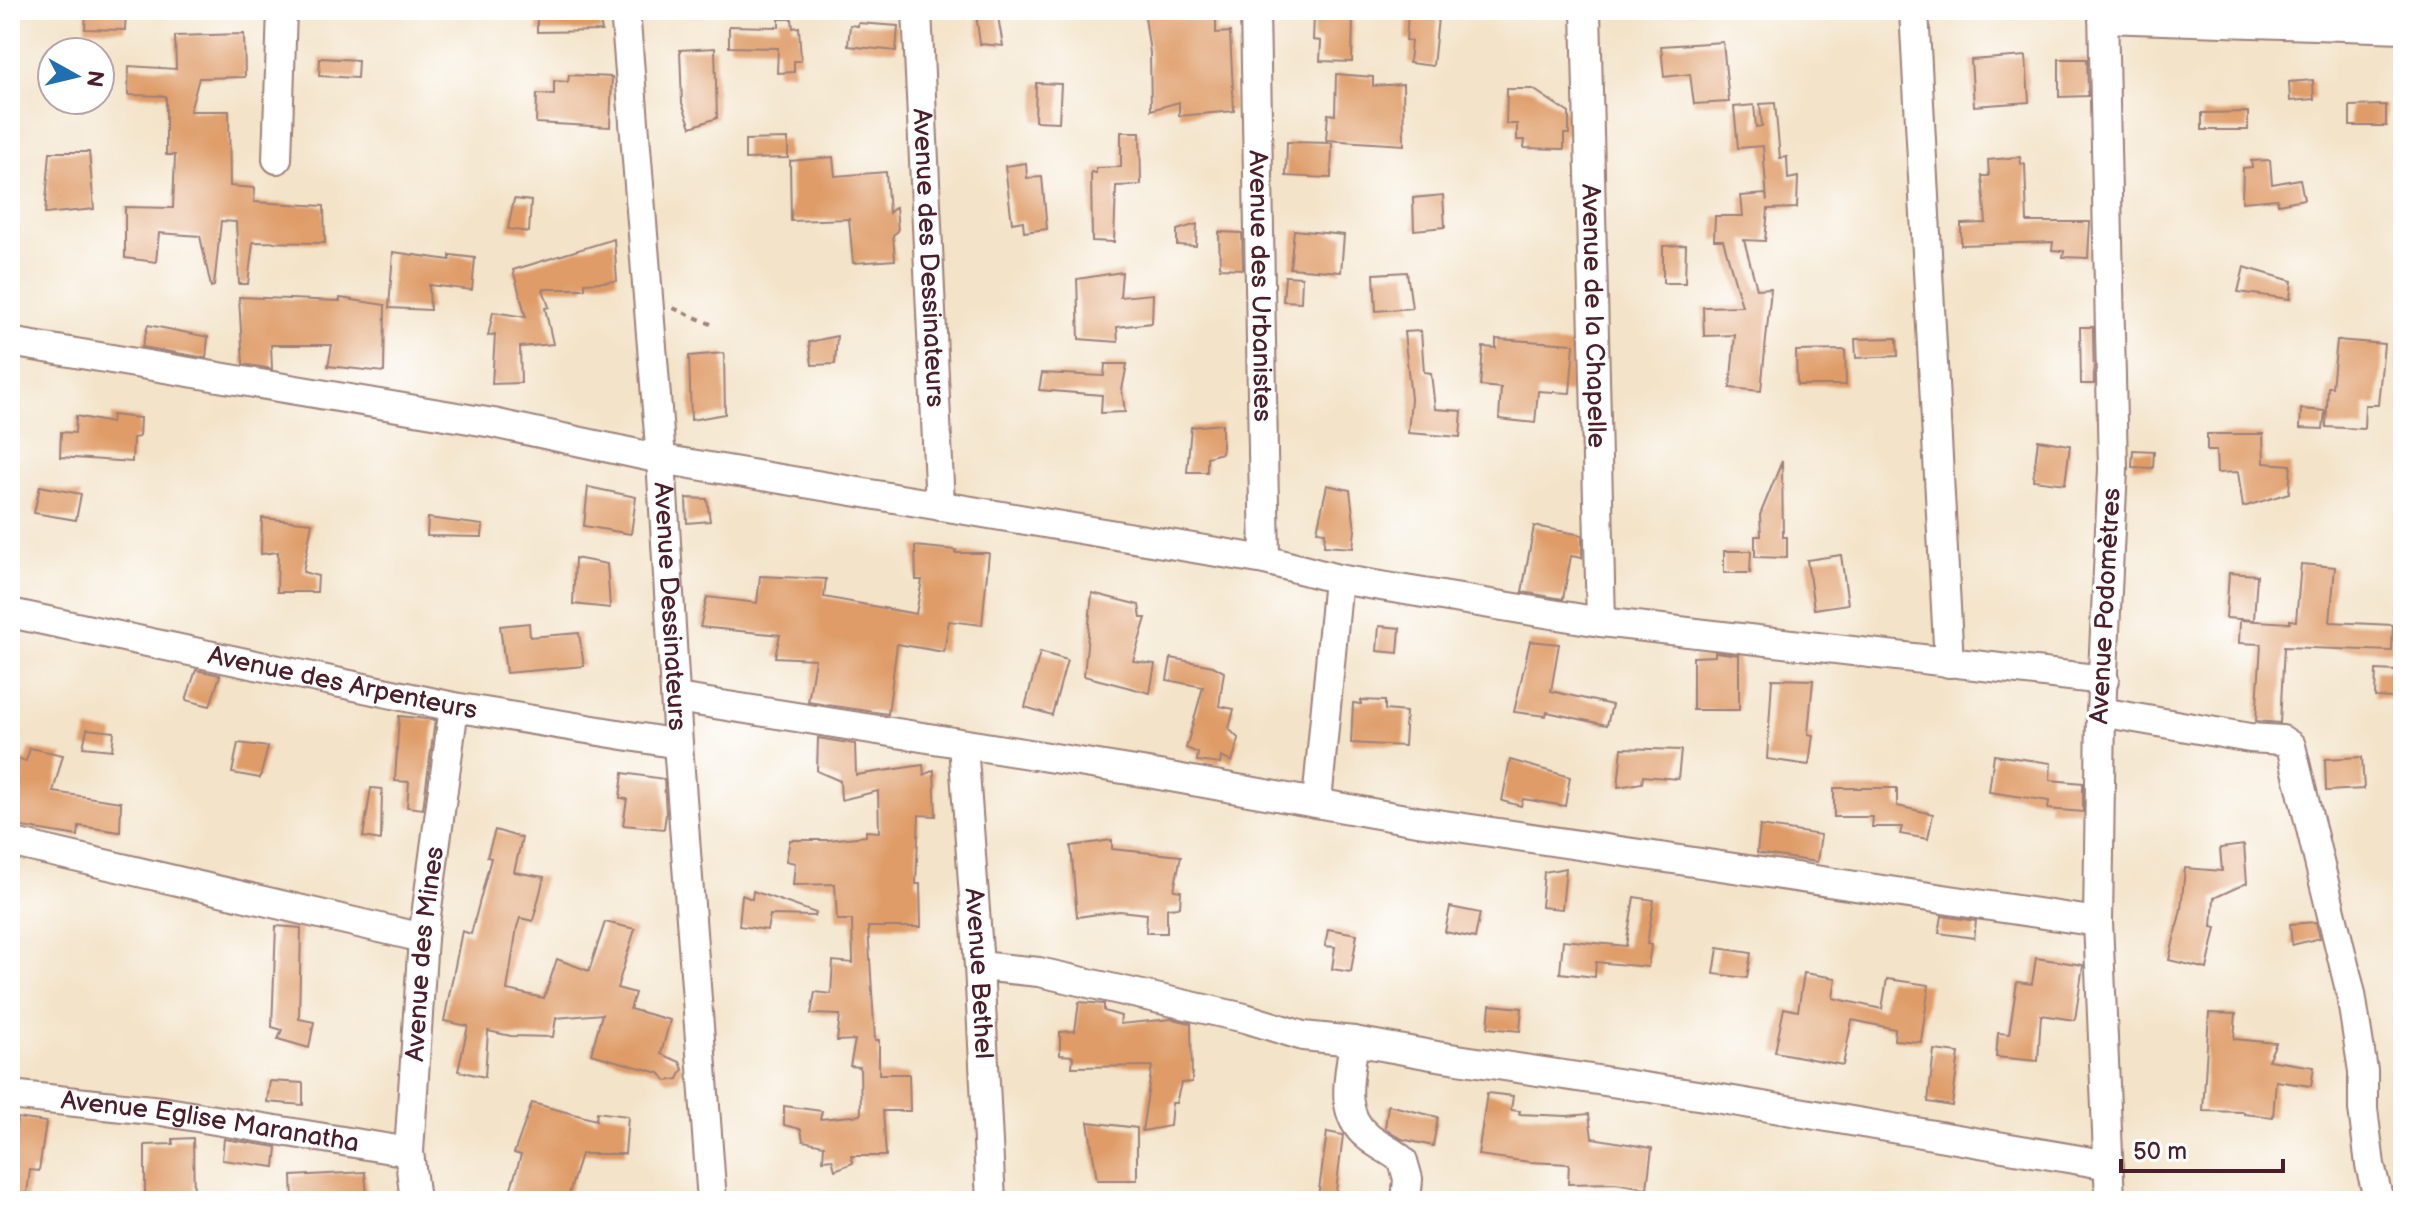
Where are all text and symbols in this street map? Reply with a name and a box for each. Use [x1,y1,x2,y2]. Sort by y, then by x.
north arrow [36,36,116,116]
text: N [80,69,109,89]
street label: Avenue des Dessinateurs [906,108,951,408]
street label: Avenue des Urbanistes [1242,150,1278,422]
street label: Avenue de la Chapelle [1575,184,1612,448]
street label: Avenue Dessinateurs [647,481,693,732]
street label: Avenue Podomètres [2084,487,2128,725]
street label: Avenue des Arpenteurs [205,640,480,726]
street label: Avenue des Mines [399,844,451,1063]
street label: Avenue Bethel [958,887,999,1060]
street label: Avenue Eglise Maranatha [60,1085,361,1159]
scale bar [2121,1123,2283,1173]
text: 50 m [2133,1137,2187,1166]

